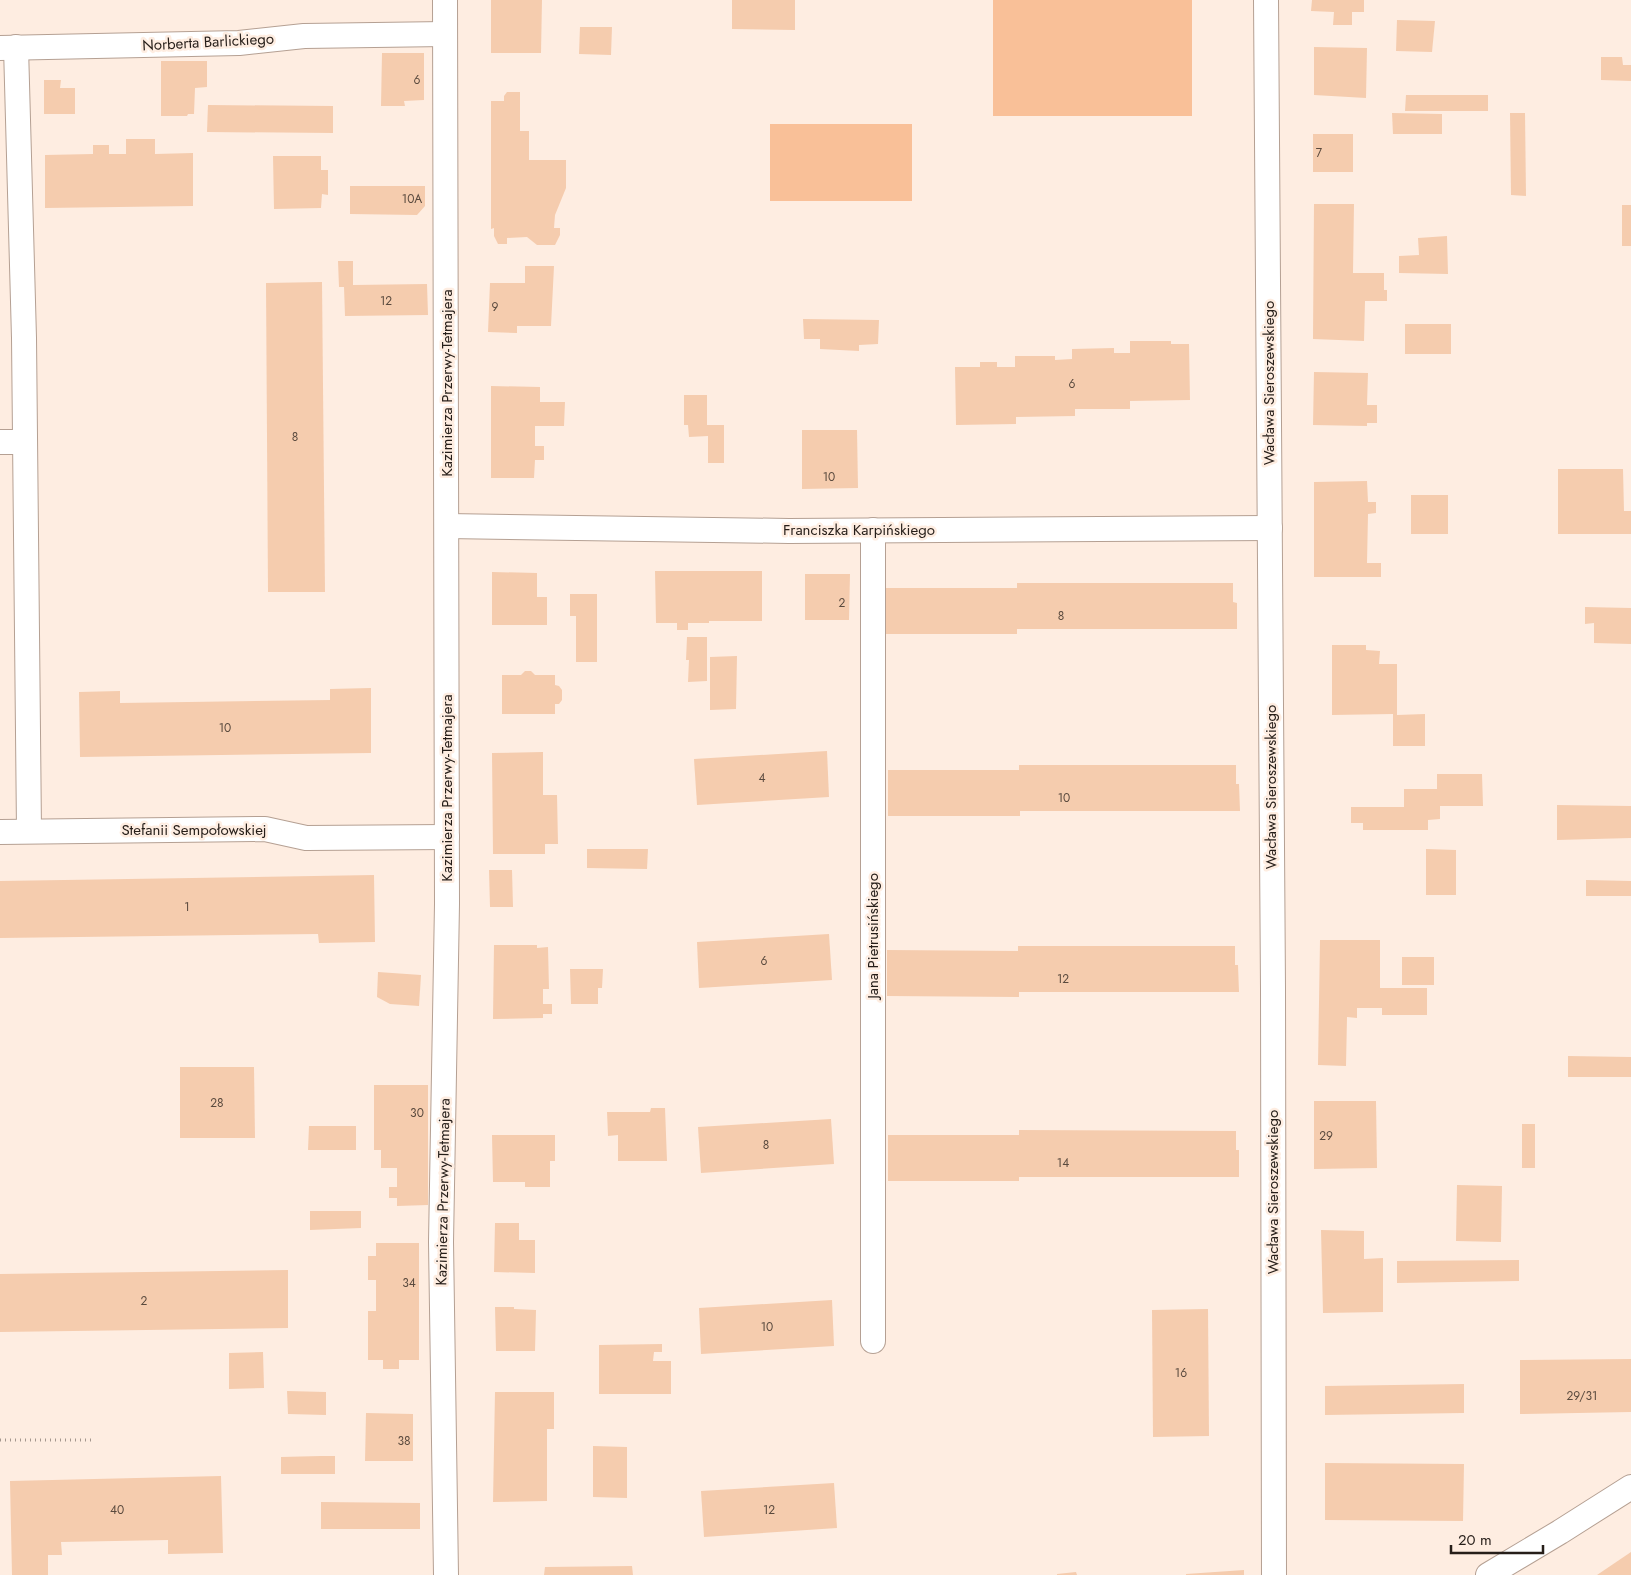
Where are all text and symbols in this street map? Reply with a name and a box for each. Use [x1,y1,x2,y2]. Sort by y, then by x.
street label: Norberta Barlickiego [142,28,274,56]
house number: 6 [414,71,421,89]
house number: 7 [1316,144,1323,162]
house number: 10A [402,190,422,208]
street label: Kazimierza Przerwy-Tetmajera [436,289,458,477]
house number: 12 [380,292,392,310]
house number: 9 [492,298,499,316]
street label: Wacława Sieroszewskiego [1258,301,1280,465]
house number: 6 [1069,375,1076,393]
house number: 8 [292,428,298,446]
house number: 10 [823,468,835,486]
street label: Franciszka Karpińskiego [783,519,935,541]
house number: 2 [839,594,846,612]
house number: 8 [1058,607,1064,625]
street label: Kazimierza Przerwy-Tetmajera [436,694,458,882]
street label: Wacława Sieroszewskiego [1260,705,1282,869]
house number: 10 [219,719,231,737]
house number: 4 [759,769,766,787]
house number: 10 [1058,789,1070,807]
street label: Stefanii Sempołowskiej [121,819,267,841]
street label: Jana Pietrusińskiego [862,873,884,1001]
house number: 1 [184,898,190,916]
house number: 6 [761,952,768,970]
house number: 12 [1057,970,1069,988]
house number: 28 [210,1094,224,1112]
street label: Kazimierza Przerwy-Tetmajera [430,1098,456,1286]
house number: 30 [410,1104,424,1122]
street label: Wacława Sieroszewskiego [1262,1110,1284,1274]
house number: 29 [1319,1127,1333,1145]
house number: 8 [763,1136,769,1154]
house number: 14 [1057,1154,1069,1172]
house number: 34 [402,1274,416,1292]
house number: 2 [141,1292,148,1310]
house number: 10 [761,1318,773,1336]
house number: 16 [1175,1364,1187,1382]
house number: 29/31 [1566,1387,1598,1405]
house number: 38 [397,1432,411,1450]
house number: 40 [110,1501,124,1519]
house number: 12 [763,1501,775,1519]
scale bar [1451,1522,1544,1554]
text: 20 m [1458,1529,1492,1551]

